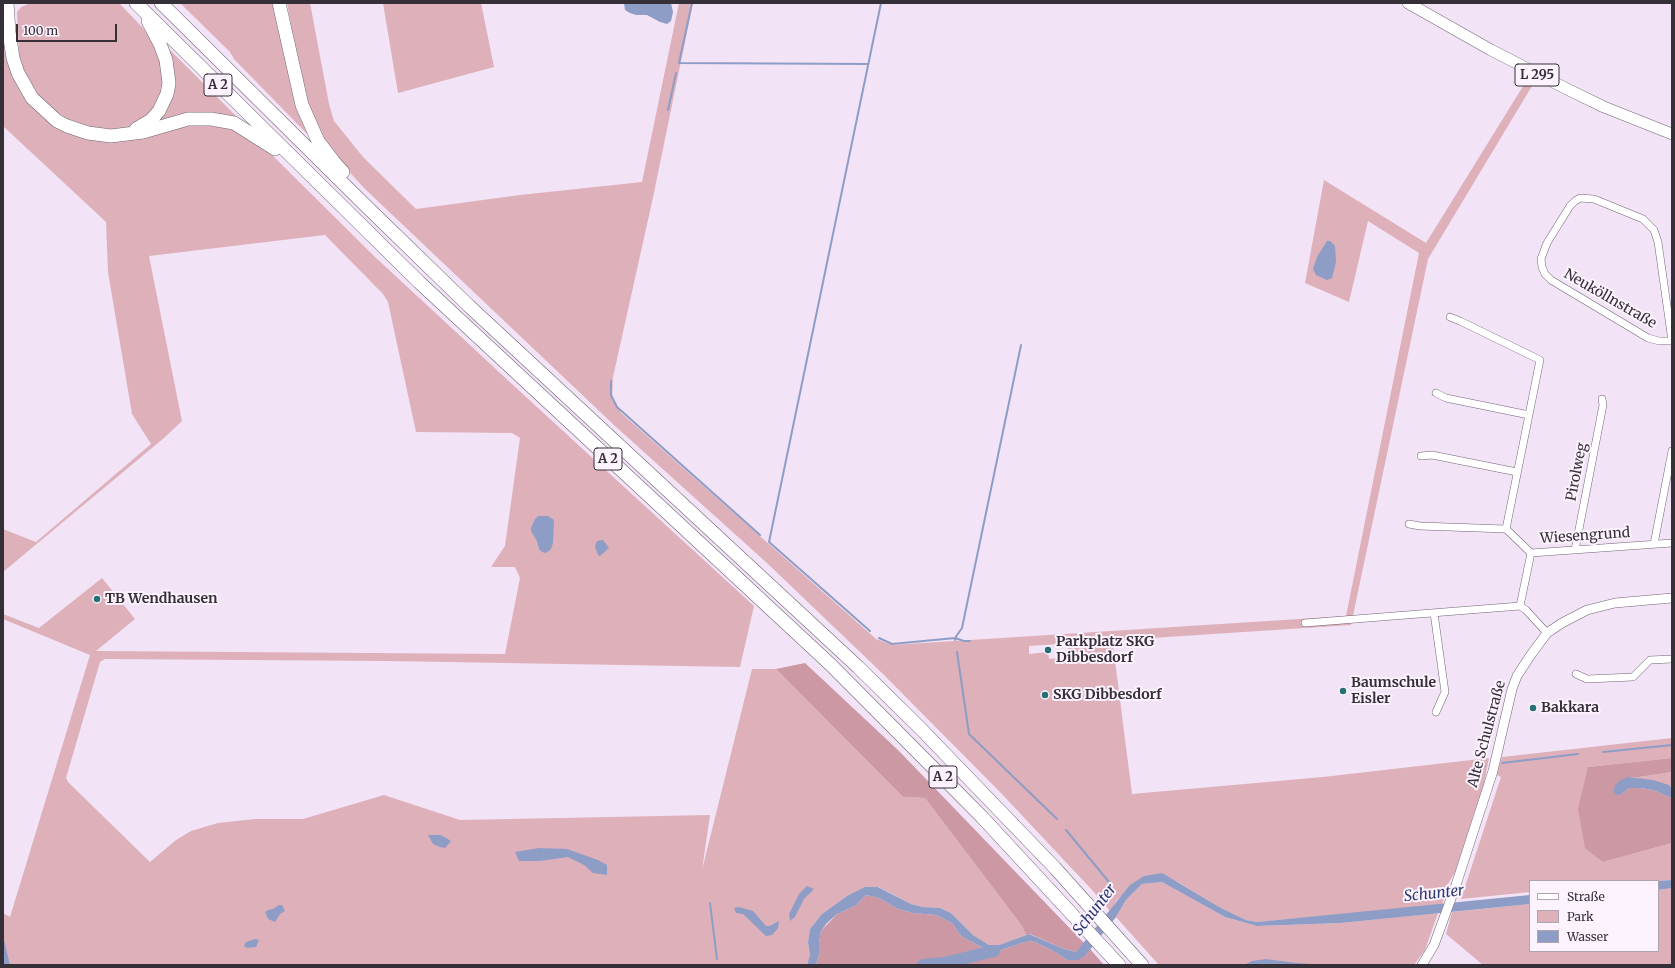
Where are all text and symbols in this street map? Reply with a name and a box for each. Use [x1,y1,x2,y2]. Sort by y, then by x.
scale bar [18,16,119,42]
text: 100 m [23,23,58,38]
road number: L 295 [1515,64,1559,86]
road number: A 2 [204,74,232,96]
street label: Neuköllnstraße [1561,266,1659,332]
street label: Pirolweg [1563,441,1591,503]
road number: A 2 [594,448,622,470]
street label: Wiesengrund [1539,524,1631,548]
place label: TB Wendhausen [105,591,218,607]
marker: TB Wendhausen [92,594,102,604]
place label: Parkplatz SKG Dibbesdorf [1056,634,1154,666]
marker: Parkplatz SKG Dibbesdorf [1043,645,1053,655]
place label: Baumschule Eisler [1351,675,1436,708]
street label: Alte Schulstraße [1465,679,1509,789]
marker: Baumschule Eisler [1338,686,1348,696]
place label: SKG Dibbesdorf [1053,687,1162,703]
marker: SKG Dibbesdorf [1040,690,1050,700]
place label: Bakkara [1541,700,1599,716]
marker: Bakkara [1528,703,1538,713]
road number: A 2 [929,766,957,788]
legend [1529,880,1659,952]
water label: Schunter [1069,881,1121,939]
water label: Schunter [1403,882,1465,906]
text: Straße [1567,889,1605,904]
text: Park [1567,909,1594,924]
text: Wasser [1567,929,1608,944]

